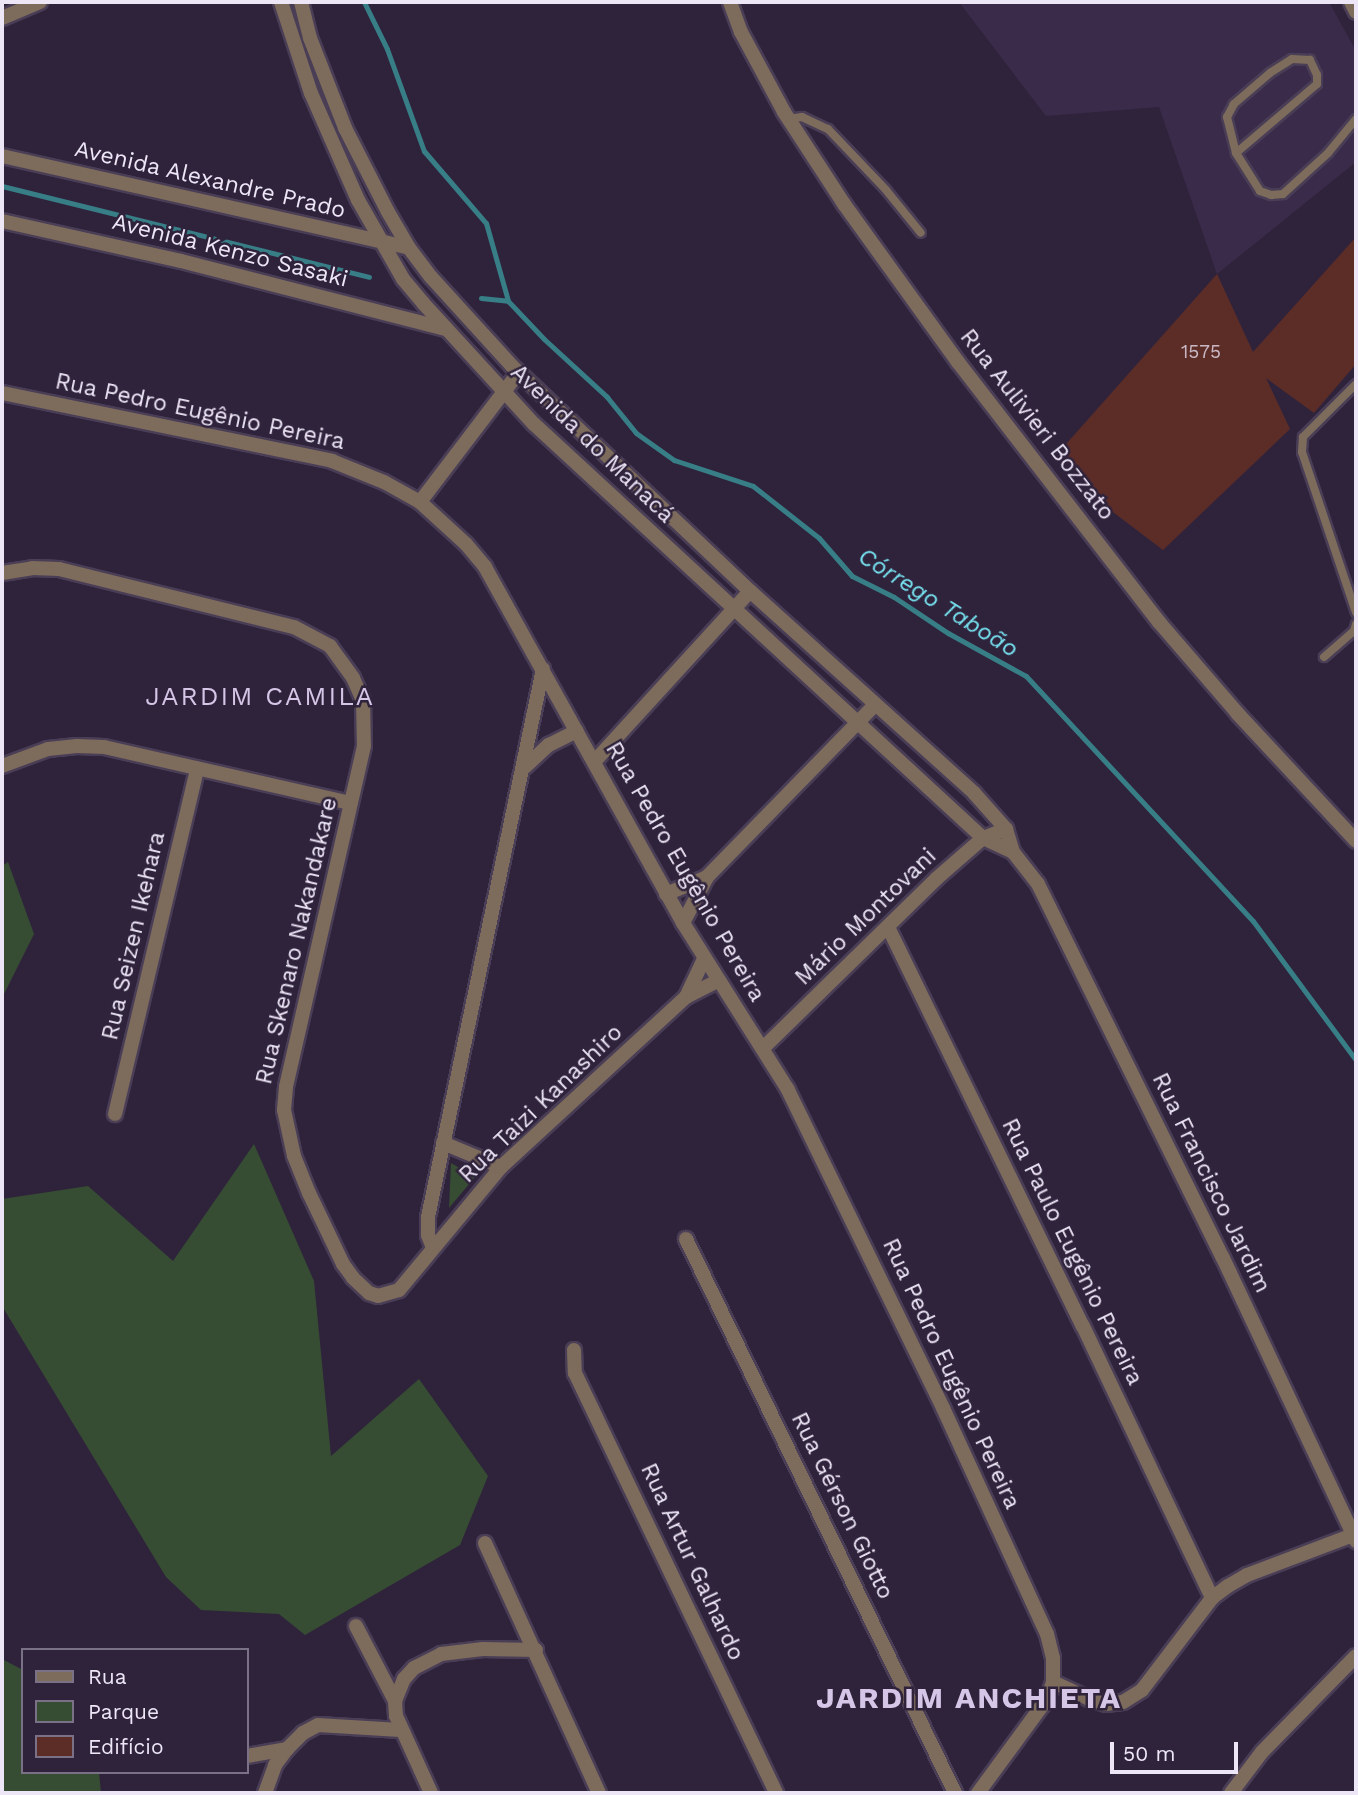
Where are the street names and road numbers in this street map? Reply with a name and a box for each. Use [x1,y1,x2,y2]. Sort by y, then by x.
street label: Avenida Alexandre Prado [71,135,349,225]
street label: Avenida Kenzo Sasaki [109,208,351,294]
street label: Rua Aulivieri Bozzato [953,323,1121,527]
street label: Avenida do Manacá [504,359,680,529]
street label: Rua Pedro Eugênio Pereira [52,368,348,456]
street label: Rua Pedro Eugênio Pereira [599,737,771,1007]
street label: Rua Skenaro Nakandakare [250,795,344,1087]
street label: Rua Seizen Ikehara [97,829,171,1043]
street label: Mário Montovani [790,843,942,991]
street label: Rua Taizi Kanashiro [453,1019,629,1189]
street label: Rua Francisco Jardim [1146,1068,1276,1298]
street label: Rua Paulo Eugênio Pereira [995,1114,1149,1390]
street label: Rua Pedro Eugênio Pereira [876,1234,1026,1514]
street label: Rua Gérson Giotto [785,1408,899,1604]
street label: Rua Artur Galhardo [634,1458,750,1666]

